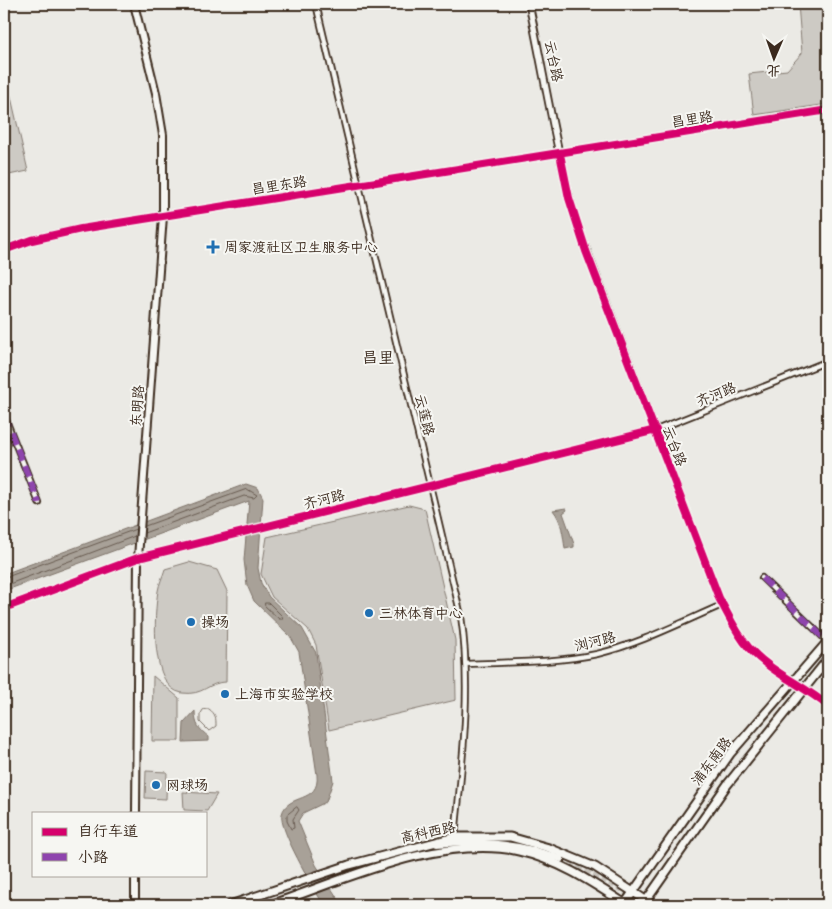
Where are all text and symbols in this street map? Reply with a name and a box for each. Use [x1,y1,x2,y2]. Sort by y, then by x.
north arrow [750,32,800,82]
street label: 云台路 [541,39,567,83]
text: 北 [766,62,781,80]
street label: 昌里路 [670,107,714,131]
street label: 昌里东路 [250,172,308,198]
place label: 周家渡社区卫生服务中心 [224,238,378,256]
marker: 周家渡社区卫生服务中心 [206,240,220,254]
district label: 昌里 [362,347,394,367]
street label: 齐河路 [693,378,739,410]
street label: 东明路 [127,384,147,428]
street label: 云莲路 [411,392,439,438]
street label: 云台路 [659,423,691,469]
street label: 齐河路 [301,485,347,513]
place label: 三林体育中心 [379,604,463,622]
marker: 三林体育中心 [363,607,375,619]
place label: 操场 [201,613,229,631]
marker: 操场 [185,616,197,628]
street label: 浏河路 [572,627,618,655]
place label: 上海市实验学校 [235,685,333,703]
marker: 上海市实验学校 [219,688,231,700]
street label: 浦东南路 [687,733,735,789]
place label: 网球场 [166,776,208,794]
marker: 网球场 [150,779,162,791]
legend [32,812,208,876]
street label: 高科西路 [399,817,457,847]
text: 自行车道 [78,821,138,840]
text: 小路 [78,847,108,866]

